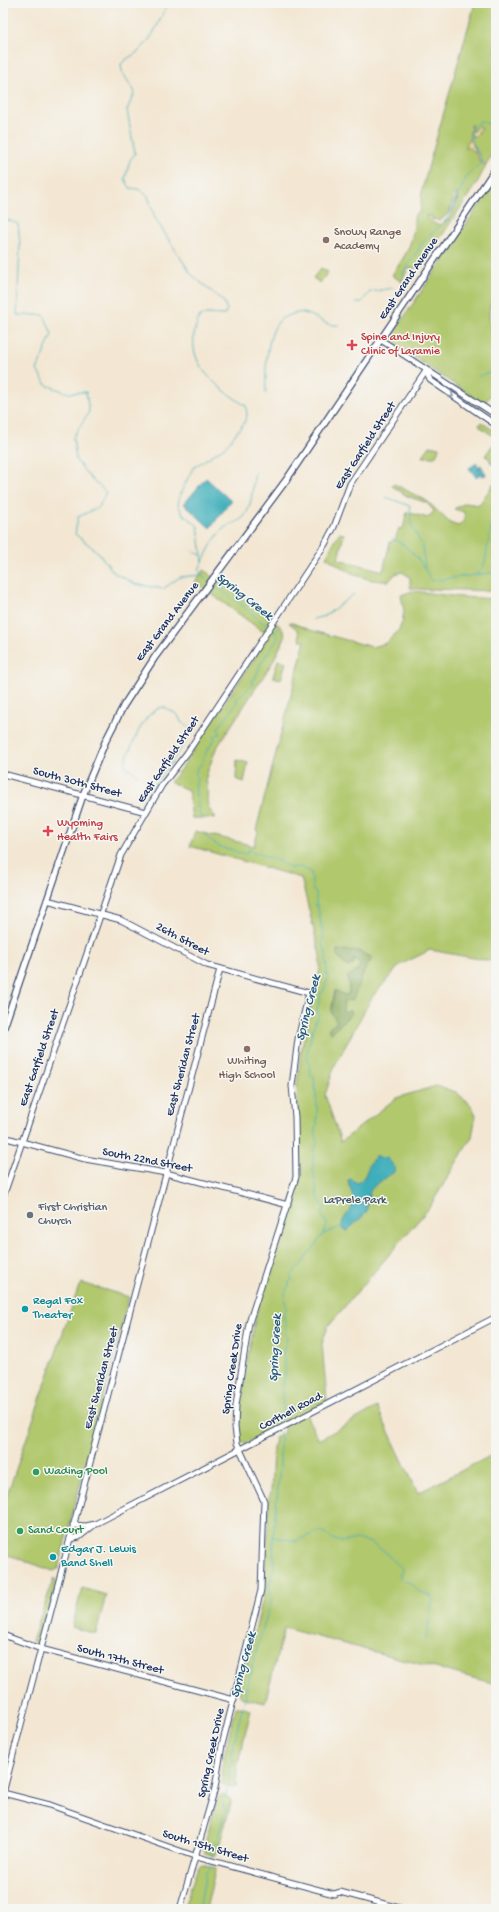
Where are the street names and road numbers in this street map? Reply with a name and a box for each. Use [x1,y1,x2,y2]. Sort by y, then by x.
street label: East Grand Avenue [376,234,442,323]
street label: East Garfield Street [332,399,400,492]
street label: East Grand Avenue [133,579,203,665]
street label: East Garfield Street [135,713,204,806]
street label: South 30th Street [31,764,124,802]
street label: 26th Street [153,920,212,960]
street label: East Garfield Street [17,1007,64,1108]
street label: East Sheridan Street [164,1011,205,1118]
street label: South 22nd Street [101,1145,194,1177]
street label: Spring Creek Drive [220,1322,246,1415]
street label: East Sheridan Street [82,1324,123,1431]
street label: Corthell Road [257,1389,326,1434]
street label: South 17th Street [75,1642,166,1679]
street label: Spring Creek Drive [196,1706,228,1799]
street label: South 15th Street [160,1827,251,1867]

